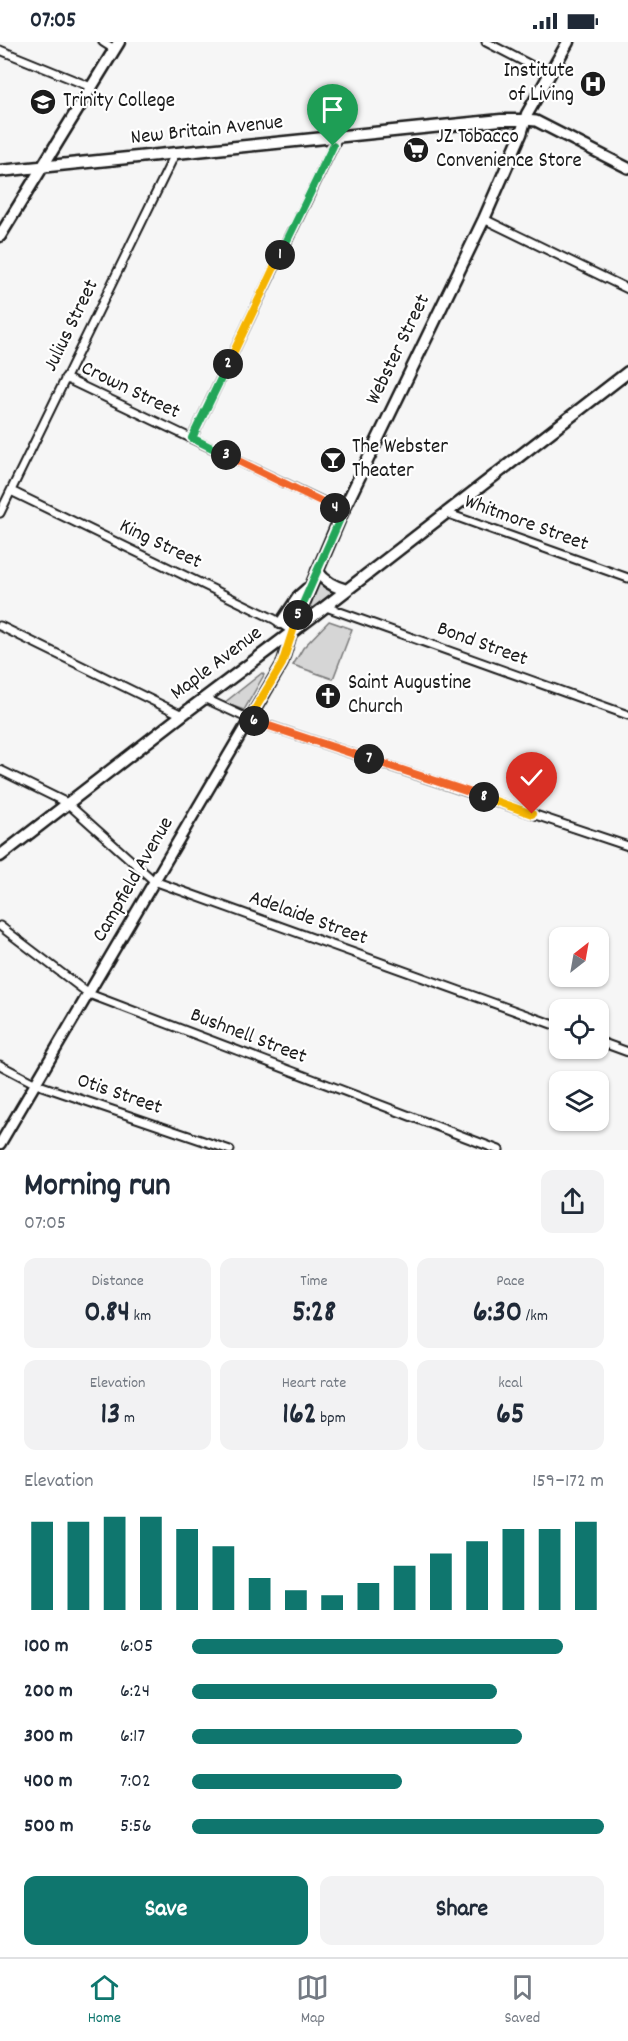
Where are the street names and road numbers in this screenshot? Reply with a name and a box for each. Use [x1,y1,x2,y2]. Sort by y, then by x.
street label: New Britain Avenue [129,108,285,154]
street label: Julius Street [37,275,107,377]
street label: Webster Street [359,289,439,410]
street label: Crown Street [76,354,185,428]
street label: Whitmore Street [460,488,592,560]
street label: King Street [114,512,206,578]
street label: Bond Street [432,615,532,675]
street label: Maple Avenue [165,619,269,709]
street label: Campfield Avenue [86,812,182,948]
street label: Adelaide Street [245,884,372,954]
street label: Bushnell Street [186,1001,311,1073]
street label: Otis Street [72,1066,166,1124]

